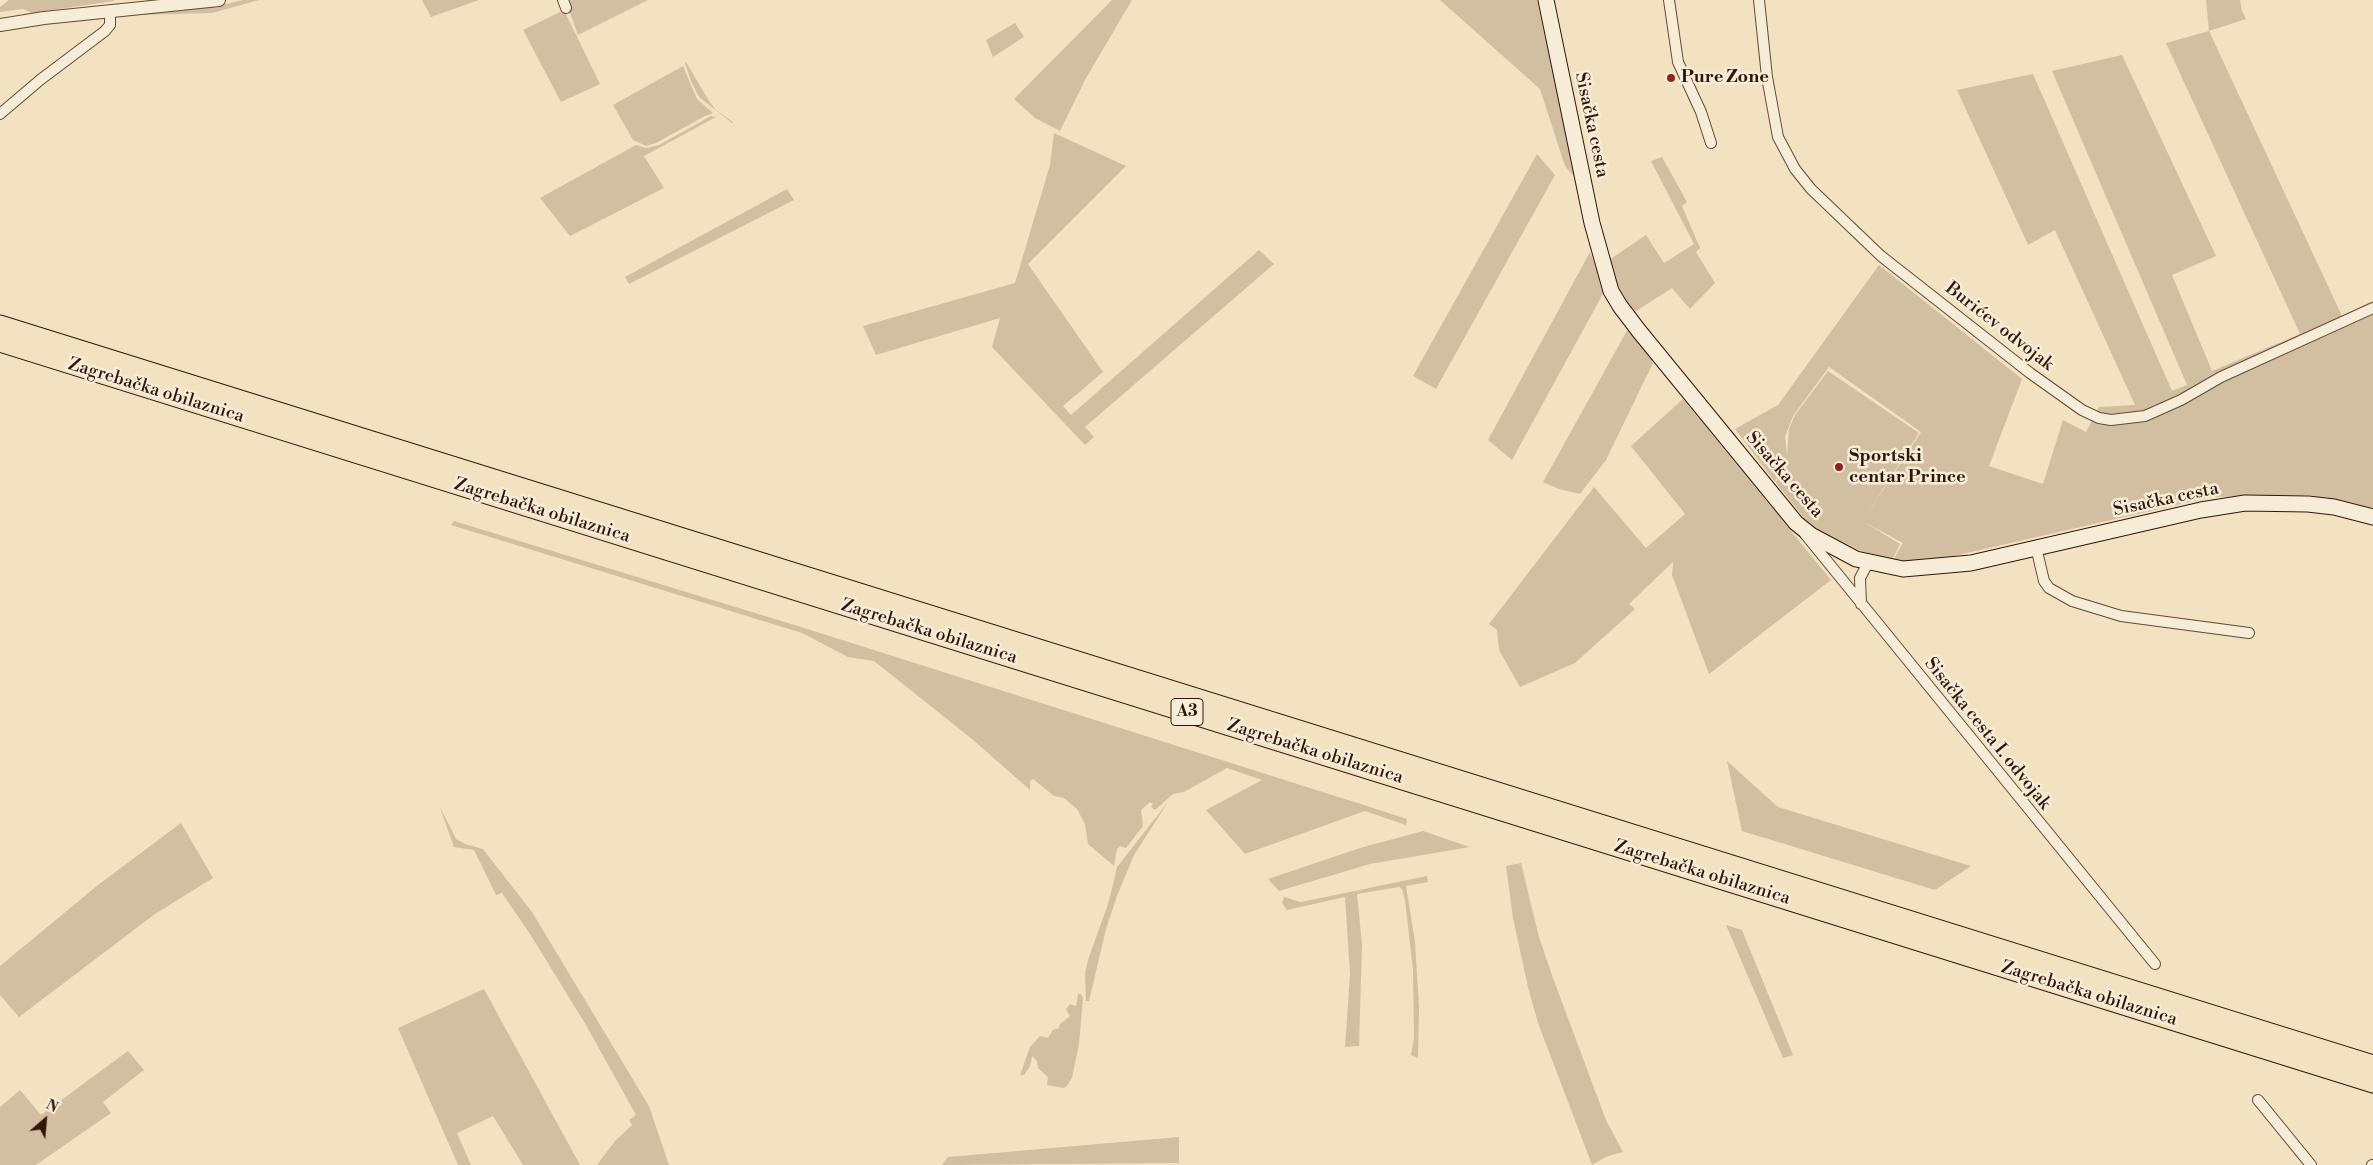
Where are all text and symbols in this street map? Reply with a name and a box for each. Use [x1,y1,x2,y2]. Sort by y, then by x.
place label: Pure Zone [1681,67,1769,89]
street label: Sisačka cesta [1569,70,1613,180]
marker: Pure Zone [1665,72,1677,84]
street label: Burićev odvojak [1941,278,2057,376]
street label: Zagrebačka obilaznica [65,354,247,428]
street label: Sisačka cesta [1741,427,1827,523]
place label: Sportski centar Prince [1849,446,1966,488]
marker: Sportski centar Prince [1833,461,1845,473]
street label: Zagrebačka obilaznica [451,474,633,548]
street label: Sisačka cesta [2111,478,2221,522]
street label: Zagrebačka obilaznica [838,595,1020,669]
street label: Sisačka cesta I. odvojak [1919,654,2055,814]
road number: A3 [1171,699,1203,726]
street label: Zagrebačka obilaznica [1224,715,1406,789]
street label: Zagrebačka obilaznica [1611,836,1793,910]
street label: Zagrebačka obilaznica [1998,957,2180,1031]
north arrow [20,1095,70,1145]
text: N [43,1096,61,1117]

